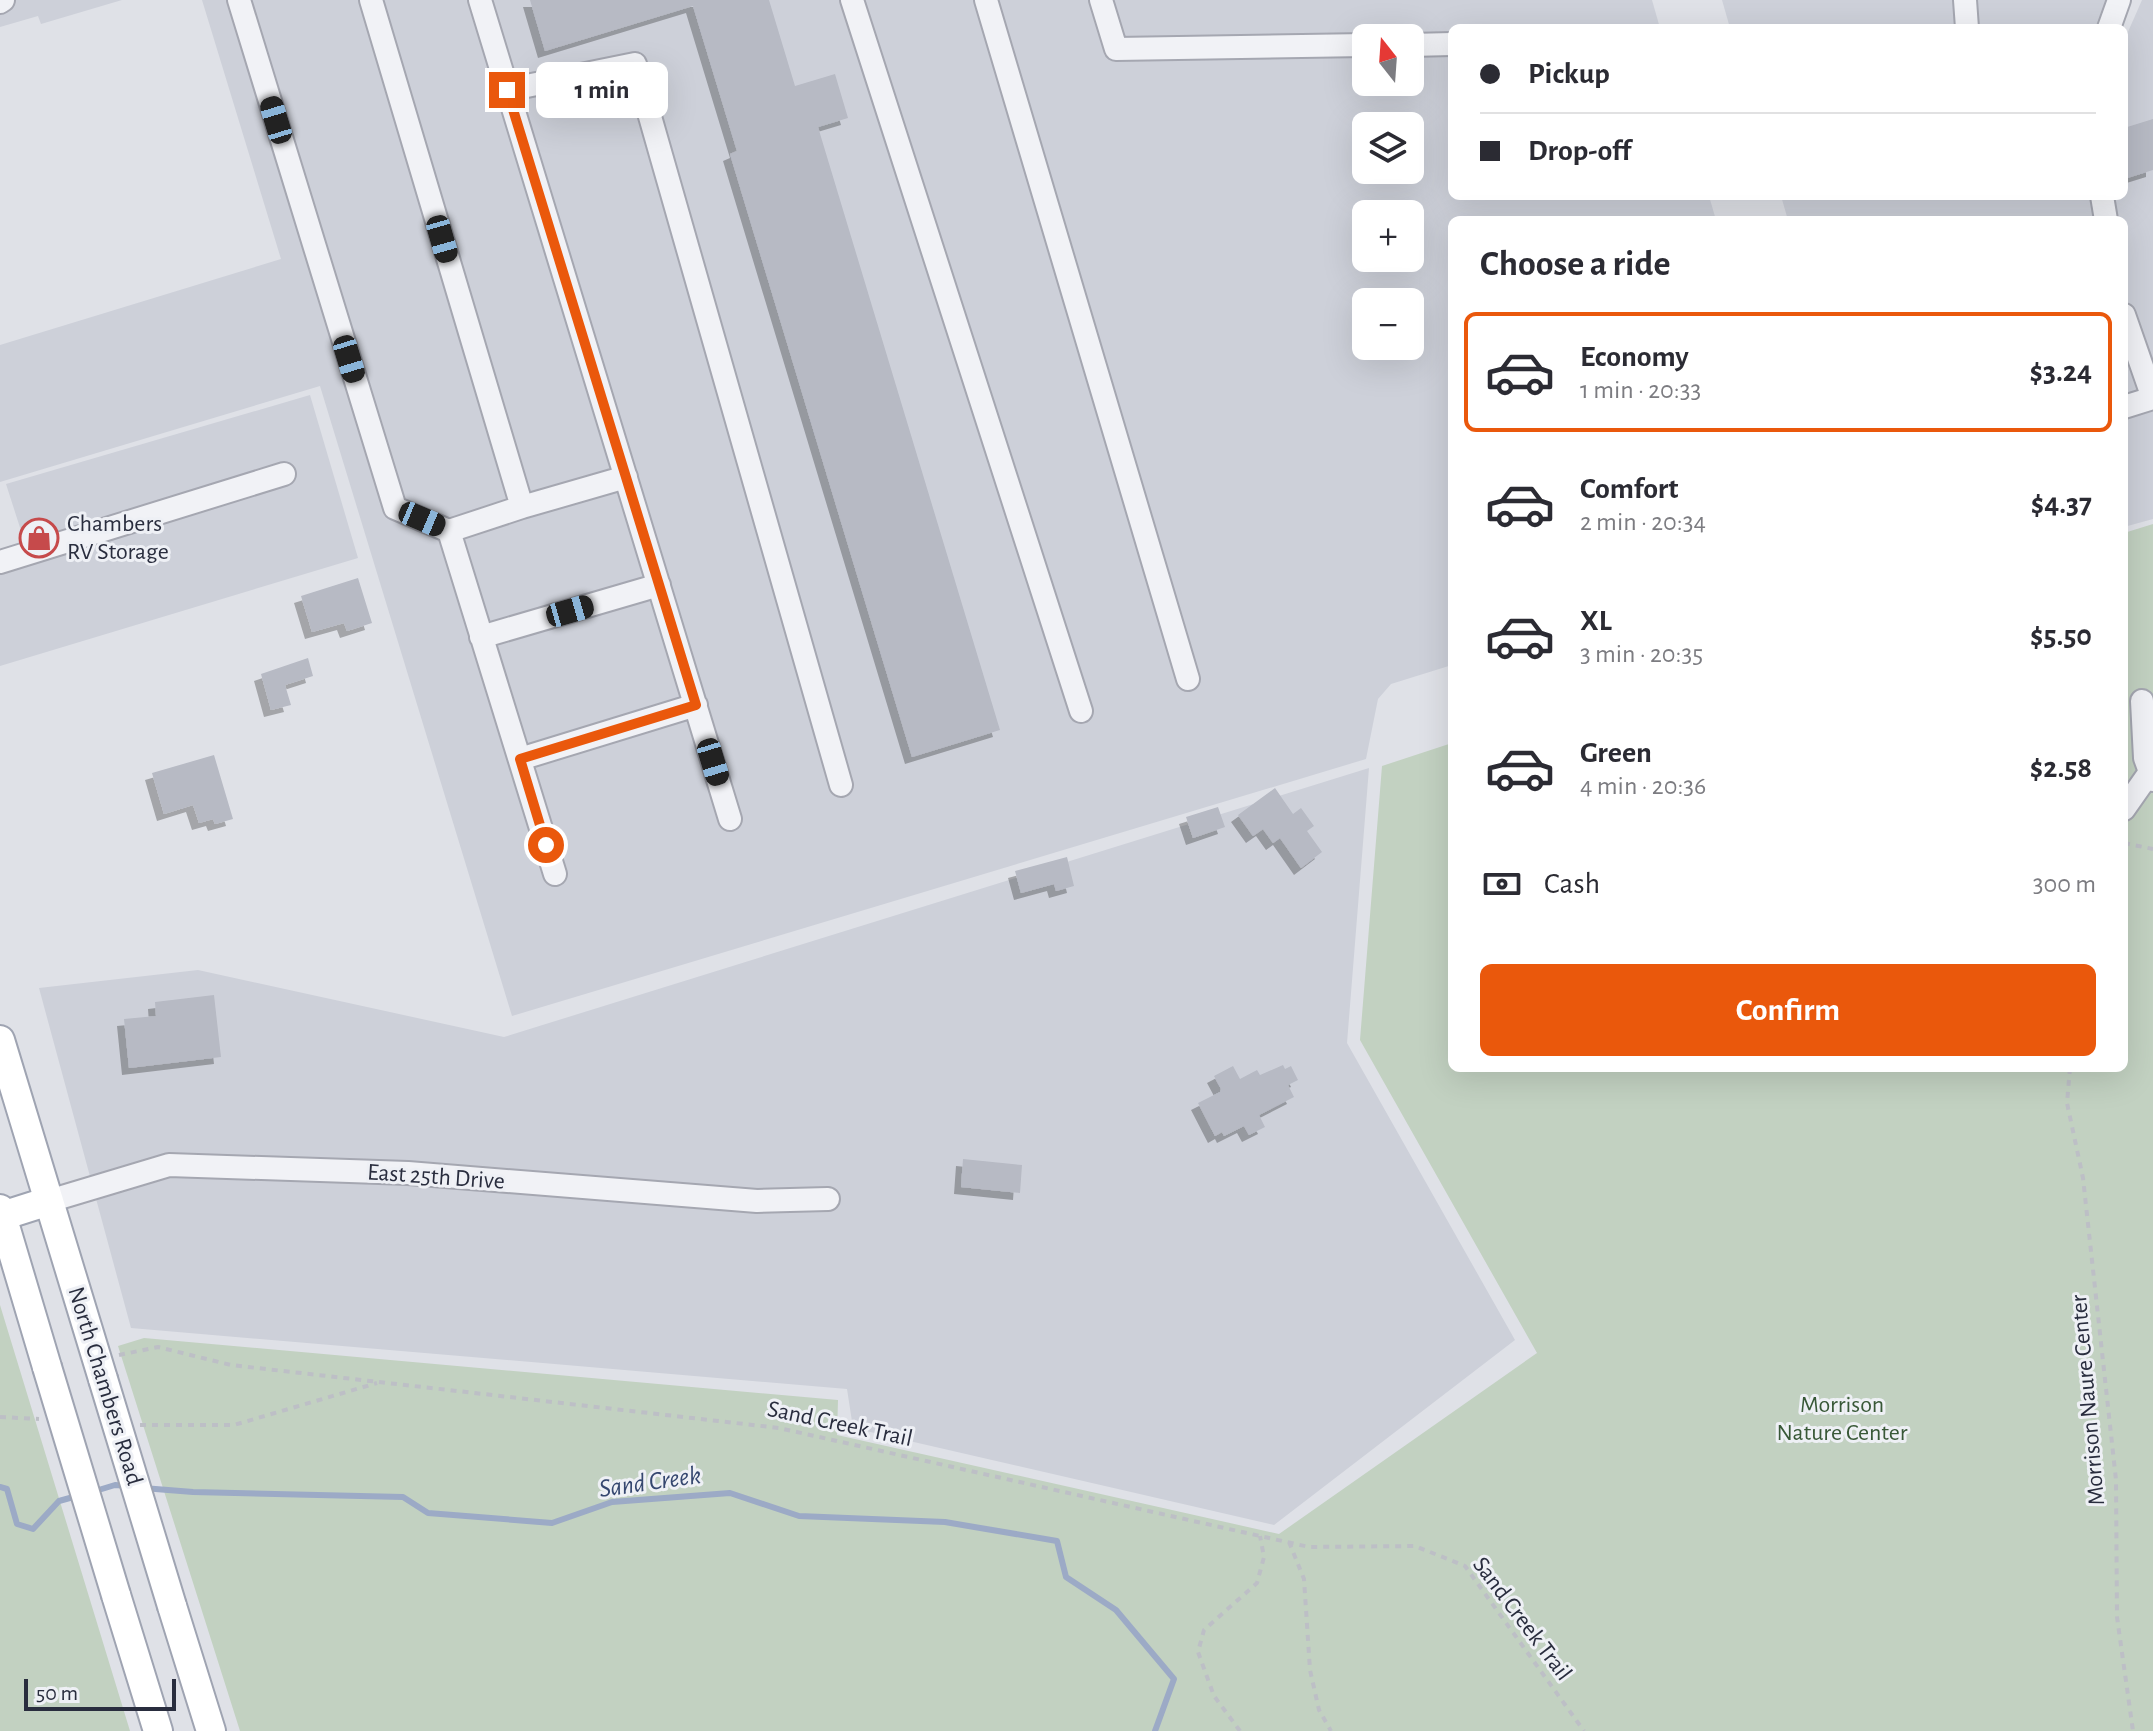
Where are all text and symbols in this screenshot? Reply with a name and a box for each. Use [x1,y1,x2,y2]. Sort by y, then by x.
north arrow [1352,24,1424,96]
map controls [1352,24,1424,360]
text: Pickup [1528,59,1610,89]
callout: 1 min [535,62,667,118]
route end [489,72,525,108]
text: 1 min [575,77,629,103]
car [258,94,294,146]
button: layers [1352,112,1424,184]
text: Drop-off [1528,136,1631,166]
button: + [1352,200,1424,272]
car [424,213,460,265]
text: Choose a ride [1480,246,1670,282]
button: − [1352,288,1424,360]
car [331,333,367,385]
icon: car [1484,336,1556,408]
text: Economy [1580,342,1689,372]
text: $3.24 [2029,357,2092,387]
text: 1 min · 20:33 [1580,377,1701,403]
icon: car [1484,468,1556,540]
text: Comfort [1580,474,1679,504]
text: $4.37 [2031,489,2092,519]
car [395,499,449,539]
text: 2 min · 20:34 [1580,509,1706,535]
place label: Chambers RV Storage [67,512,169,564]
shop icon: Chambers RV Storage [18,517,60,559]
car [544,593,596,629]
icon: car [1484,600,1556,672]
text: XL [1580,606,1612,636]
text: $5.50 [2030,621,2092,651]
text: 3 min · 20:35 [1580,641,1703,667]
icon: car [1484,732,1556,804]
car [695,736,731,788]
text: Green [1580,738,1652,768]
text: $2.58 [2030,753,2092,783]
text: 4 min · 20:36 [1580,773,1706,799]
route start [528,827,564,863]
icon: cash [1480,862,1524,906]
text: Cash [1544,869,1600,899]
text: 300 m [2033,871,2096,897]
button: Confirm [1480,964,2096,1056]
street label: East 25th Drive [367,1160,505,1194]
street label: North Chambers Road [63,1284,147,1488]
street label: Morrison Naure Center [2067,1293,2109,1506]
park label: Morrison Nature Center [1777,1393,1908,1445]
street label: Sand Creek Trail [765,1397,915,1451]
water label: Sand Creek [597,1462,703,1502]
street label: Sand Creek Trail [1468,1553,1576,1685]
scale bar [24,1675,176,1711]
text: 50 m [36,1682,78,1704]

